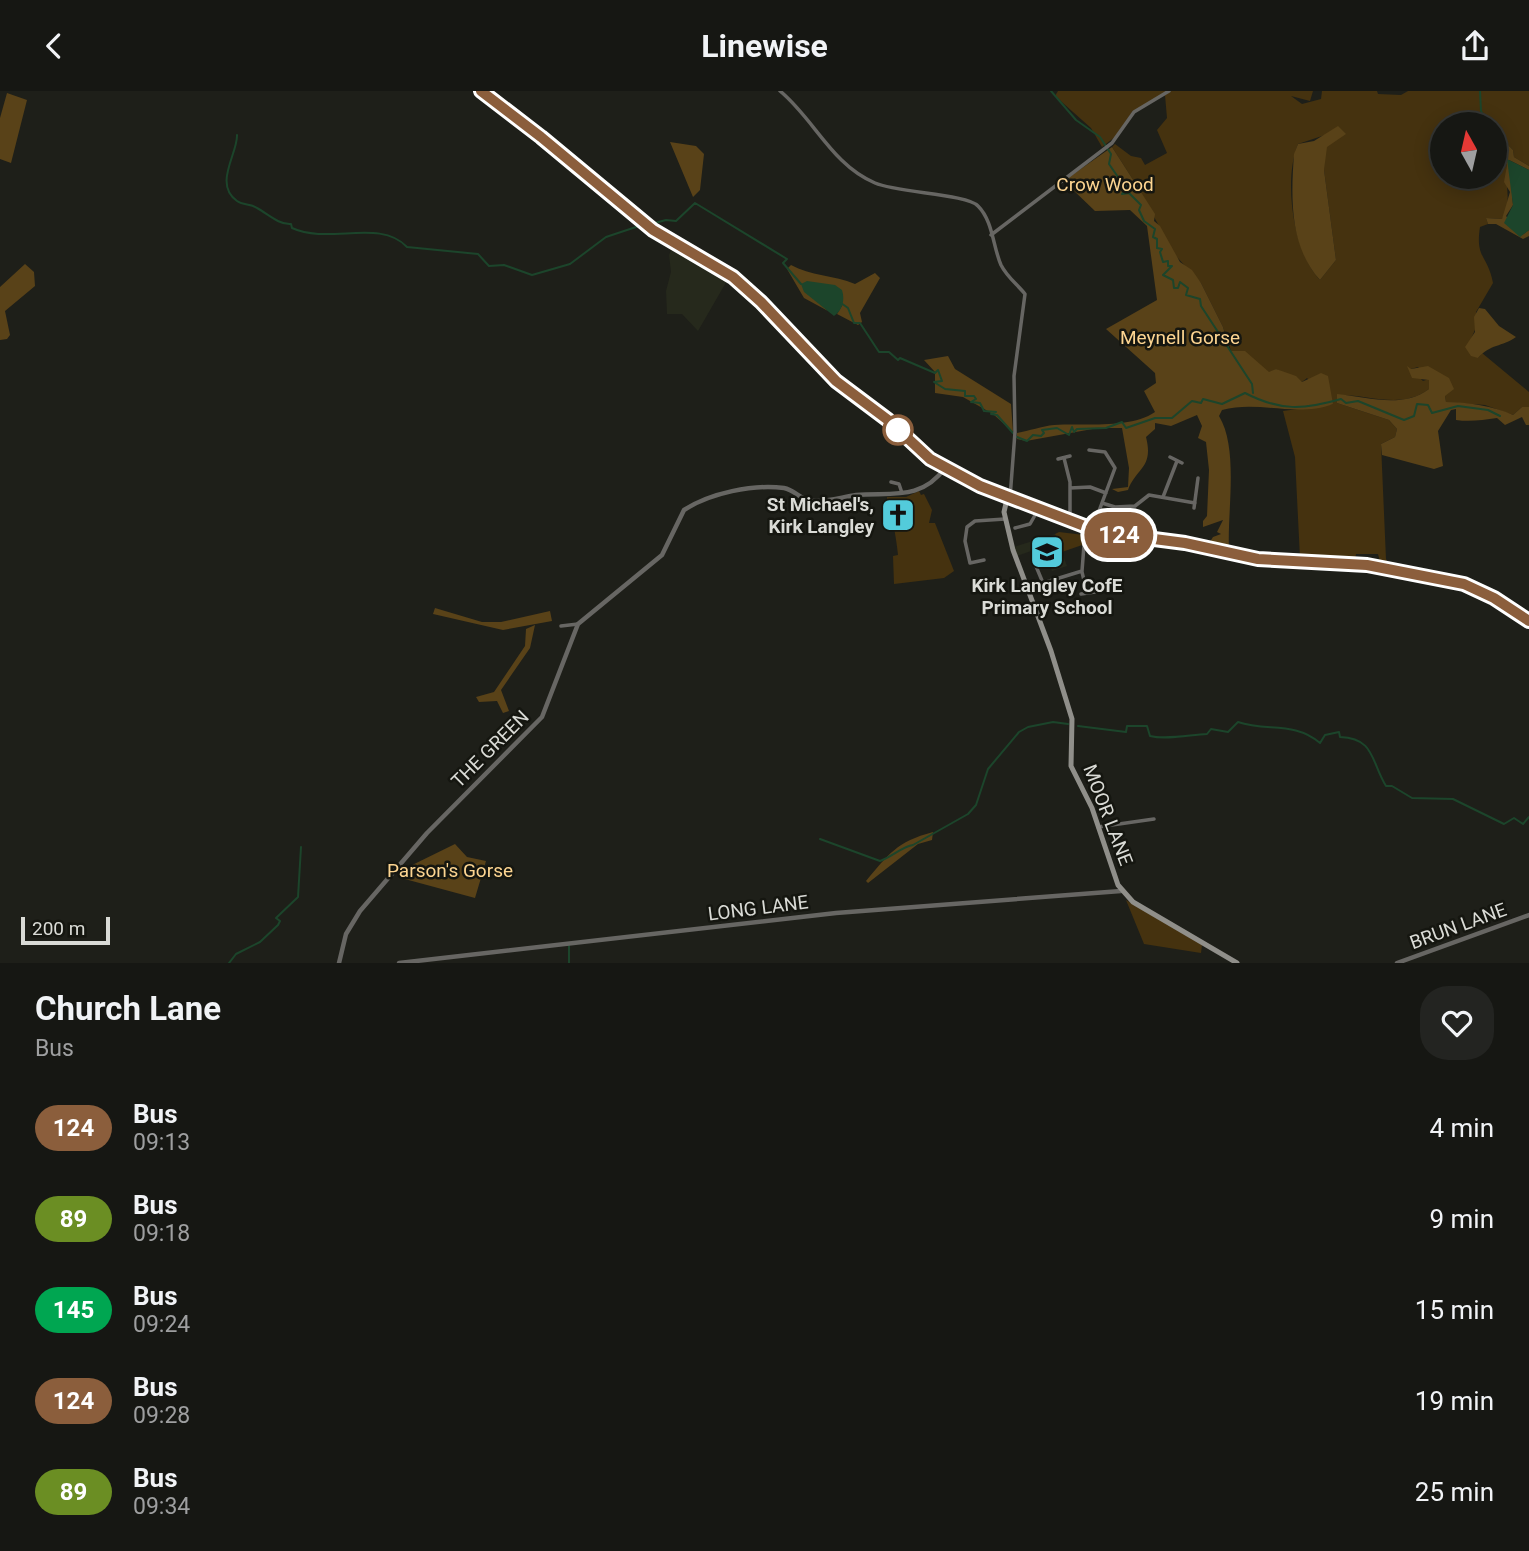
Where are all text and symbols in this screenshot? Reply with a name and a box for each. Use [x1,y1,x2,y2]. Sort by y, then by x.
icon: back [35,27,73,65]
text: Linewise [701,27,828,65]
icon: share [1456,27,1494,65]
north arrow [1430,112,1507,189]
map controls [1430,112,1507,189]
park label: Crow Wood [1056,173,1154,196]
park label: Meynell Gorse [1120,326,1240,349]
unlabelled marker [883,415,913,445]
place label: St Michael's, Kirk Langley [767,493,874,538]
church icon: St Michael's, Kirk Langley [879,496,917,534]
line badge: 124 [1079,512,1159,558]
text: 124 [1098,521,1140,549]
school or university icon: Kirk Langley CofE Primary School [1028,533,1066,571]
place label: Kirk Langley CofE Primary School [972,574,1123,619]
street label: THE GREEN [446,705,534,793]
street label: MOOR LANE [1078,761,1138,869]
park label: Parson's Gorse [387,859,513,882]
street label: LONG LANE [706,890,810,926]
street label: BRUN LANE [1406,898,1510,954]
scale bar [21,914,110,946]
text: 200 m [32,917,85,940]
button: heart [1420,986,1494,1060]
text: Church Lane [35,989,221,1028]
text: Bus [35,1035,74,1062]
text: Bus [133,1099,178,1129]
text: 4 min [1429,1113,1494,1143]
text: 124 [53,1114,94,1142]
text: 09:13 [133,1129,190,1156]
text: Bus [133,1190,178,1220]
text: 9 min [1429,1204,1494,1234]
text: 89 [60,1205,87,1233]
text: 09:18 [133,1220,190,1247]
text: Bus [133,1281,178,1311]
text: 15 min [1415,1295,1494,1325]
text: 145 [53,1296,94,1324]
text: 09:24 [133,1311,190,1338]
text: Bus [133,1372,178,1402]
text: 19 min [1415,1386,1494,1416]
text: 124 [53,1387,94,1415]
text: 09:28 [133,1402,190,1429]
text: Bus [133,1463,178,1493]
text: 25 min [1415,1477,1494,1507]
text: 89 [60,1478,87,1506]
text: 09:34 [133,1493,190,1520]

